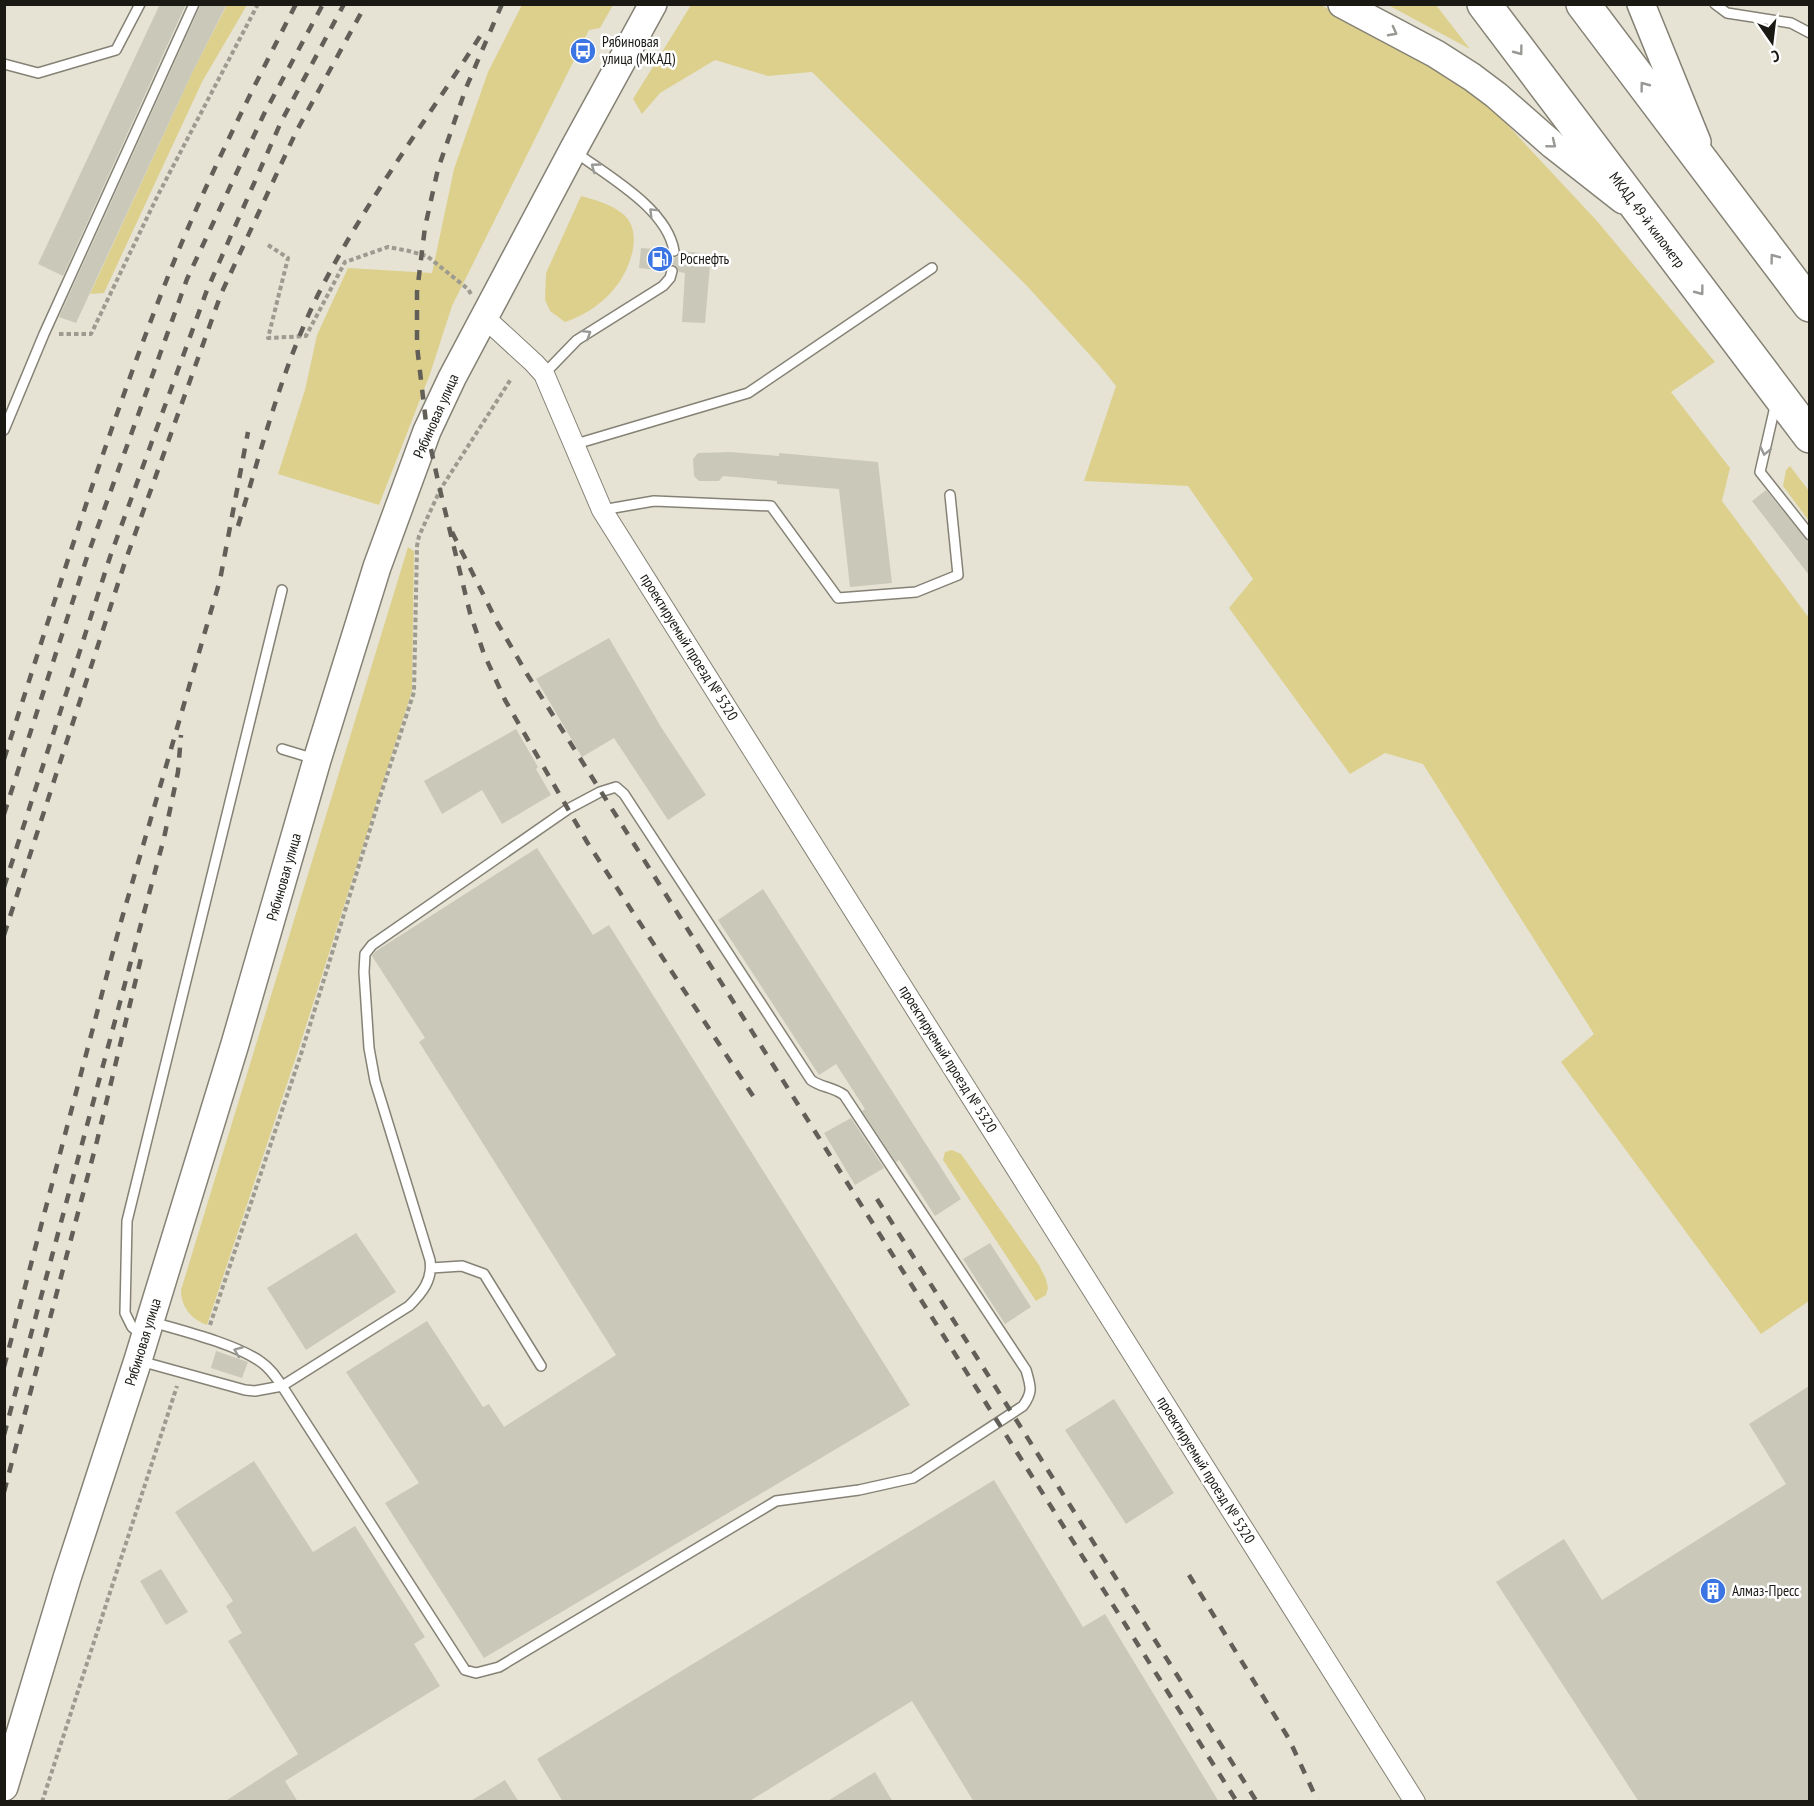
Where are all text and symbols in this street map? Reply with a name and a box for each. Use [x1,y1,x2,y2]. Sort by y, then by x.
north arrow [1742,12,1802,72]
one-way arrow [1387,25,1398,36]
place label: Рябиновая улица (МКАД) [602,32,676,68]
bus stop icon: Рябиновая улица (МКАД) [568,36,598,66]
one-way arrow [1512,45,1523,56]
text: С [1769,46,1782,67]
one-way arrow [1641,81,1652,92]
one-way arrow [1545,137,1556,148]
one-way arrow [590,163,601,174]
street label: МКАД, 49-й километр [1605,168,1690,271]
one-way arrow [649,208,660,219]
fuel station icon: Роснефть [645,244,675,274]
place label: Роснефть [680,249,730,268]
one-way arrow [1771,254,1782,265]
one-way arrow [1693,284,1704,295]
one-way arrow [581,330,591,342]
street label: Рябиновая улица [408,371,463,461]
one-way arrow [1759,446,1772,456]
street label: проектируемый проезд № 5320 [636,570,743,724]
street label: Рябиновая улица [262,831,305,923]
street label: проектируемый проезд № 5320 [895,982,1002,1136]
street label: Рябиновая улица [120,1296,165,1388]
one-way arrow [233,1345,244,1358]
street label: проектируемый проезд № 5320 [1153,1393,1260,1547]
building icon: Алмаз-Пресс [1698,1576,1728,1606]
place label: Алмаз-Пресс [1732,1581,1800,1600]

